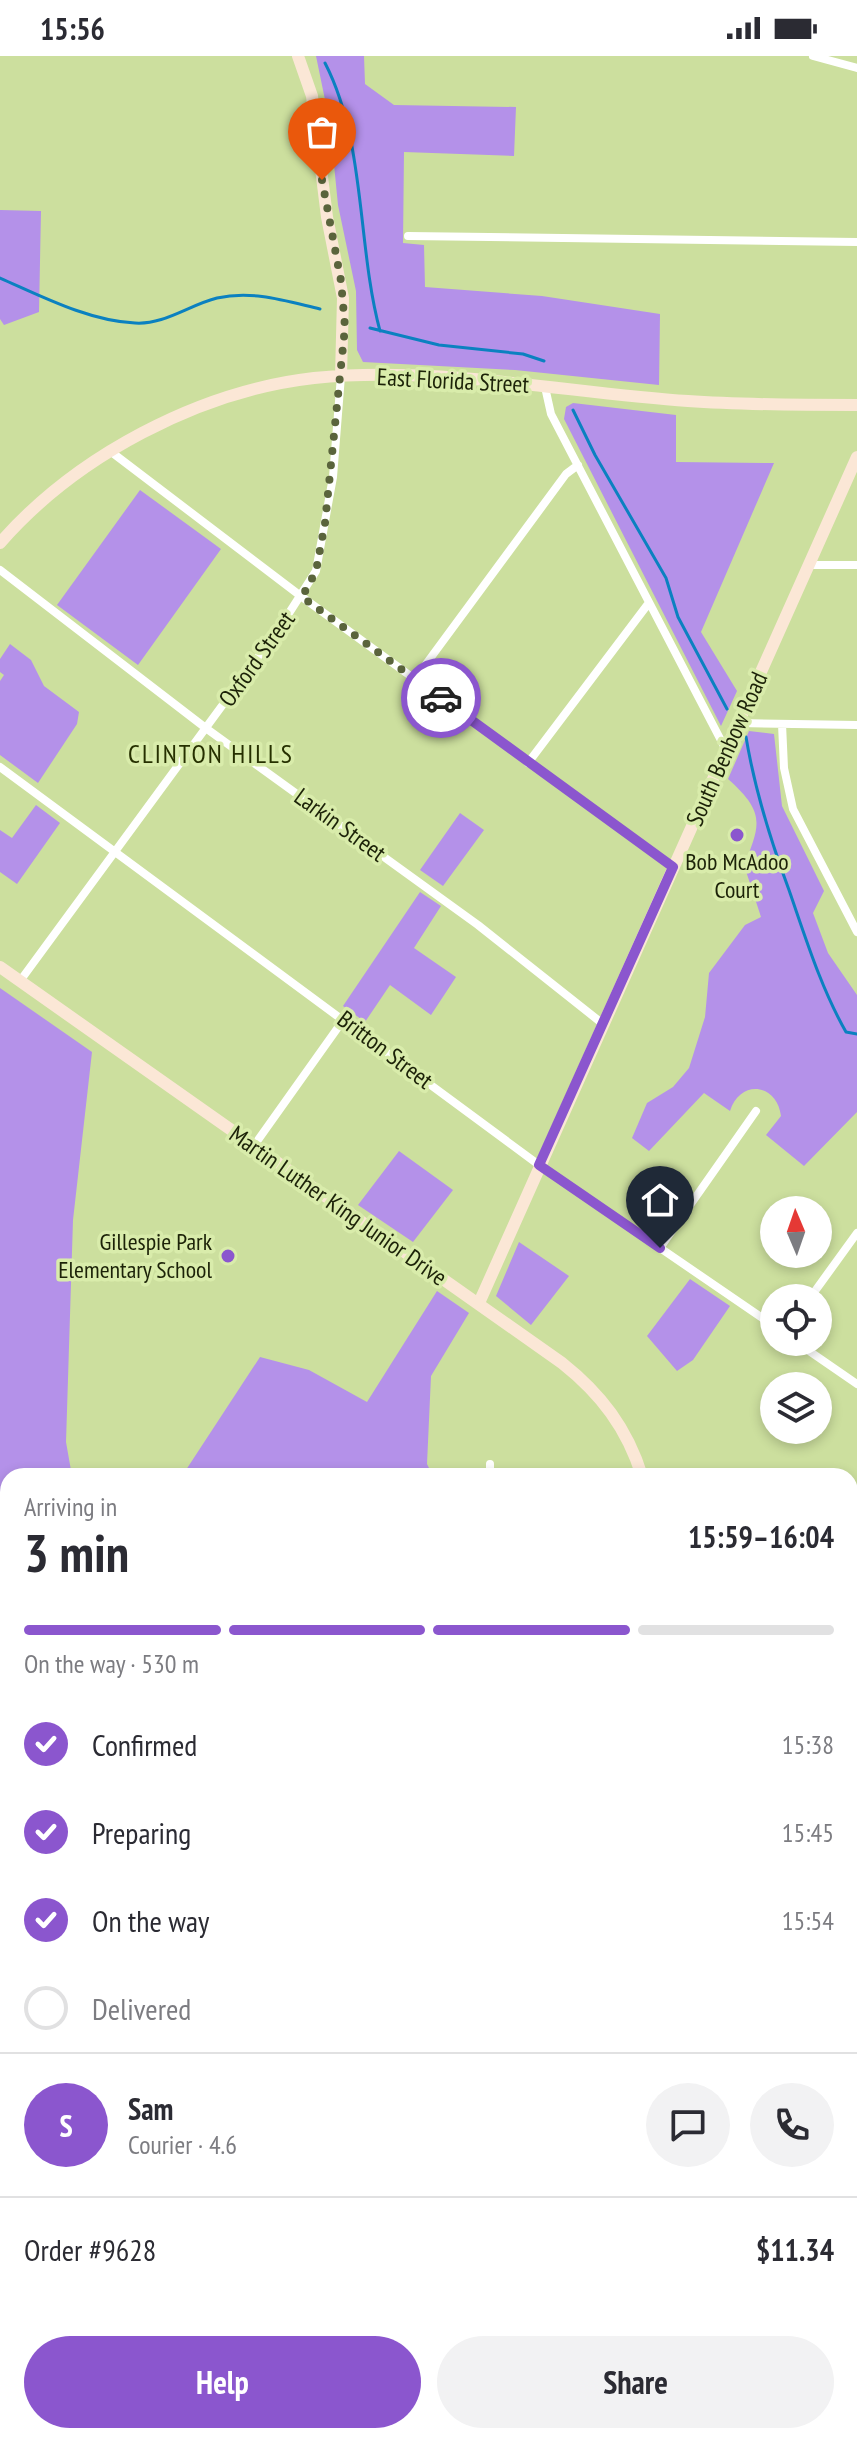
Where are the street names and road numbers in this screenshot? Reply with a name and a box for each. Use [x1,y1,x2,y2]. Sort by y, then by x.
street label: East Florida Street [376,361,530,400]
street label: Oxford Street [212,605,302,713]
street label: South Benbow Road [679,667,774,831]
street label: Larkin Street [288,781,392,868]
street label: Britton Street [331,1004,440,1096]
street label: Martin Luther King Junior Drive [223,1119,453,1293]

